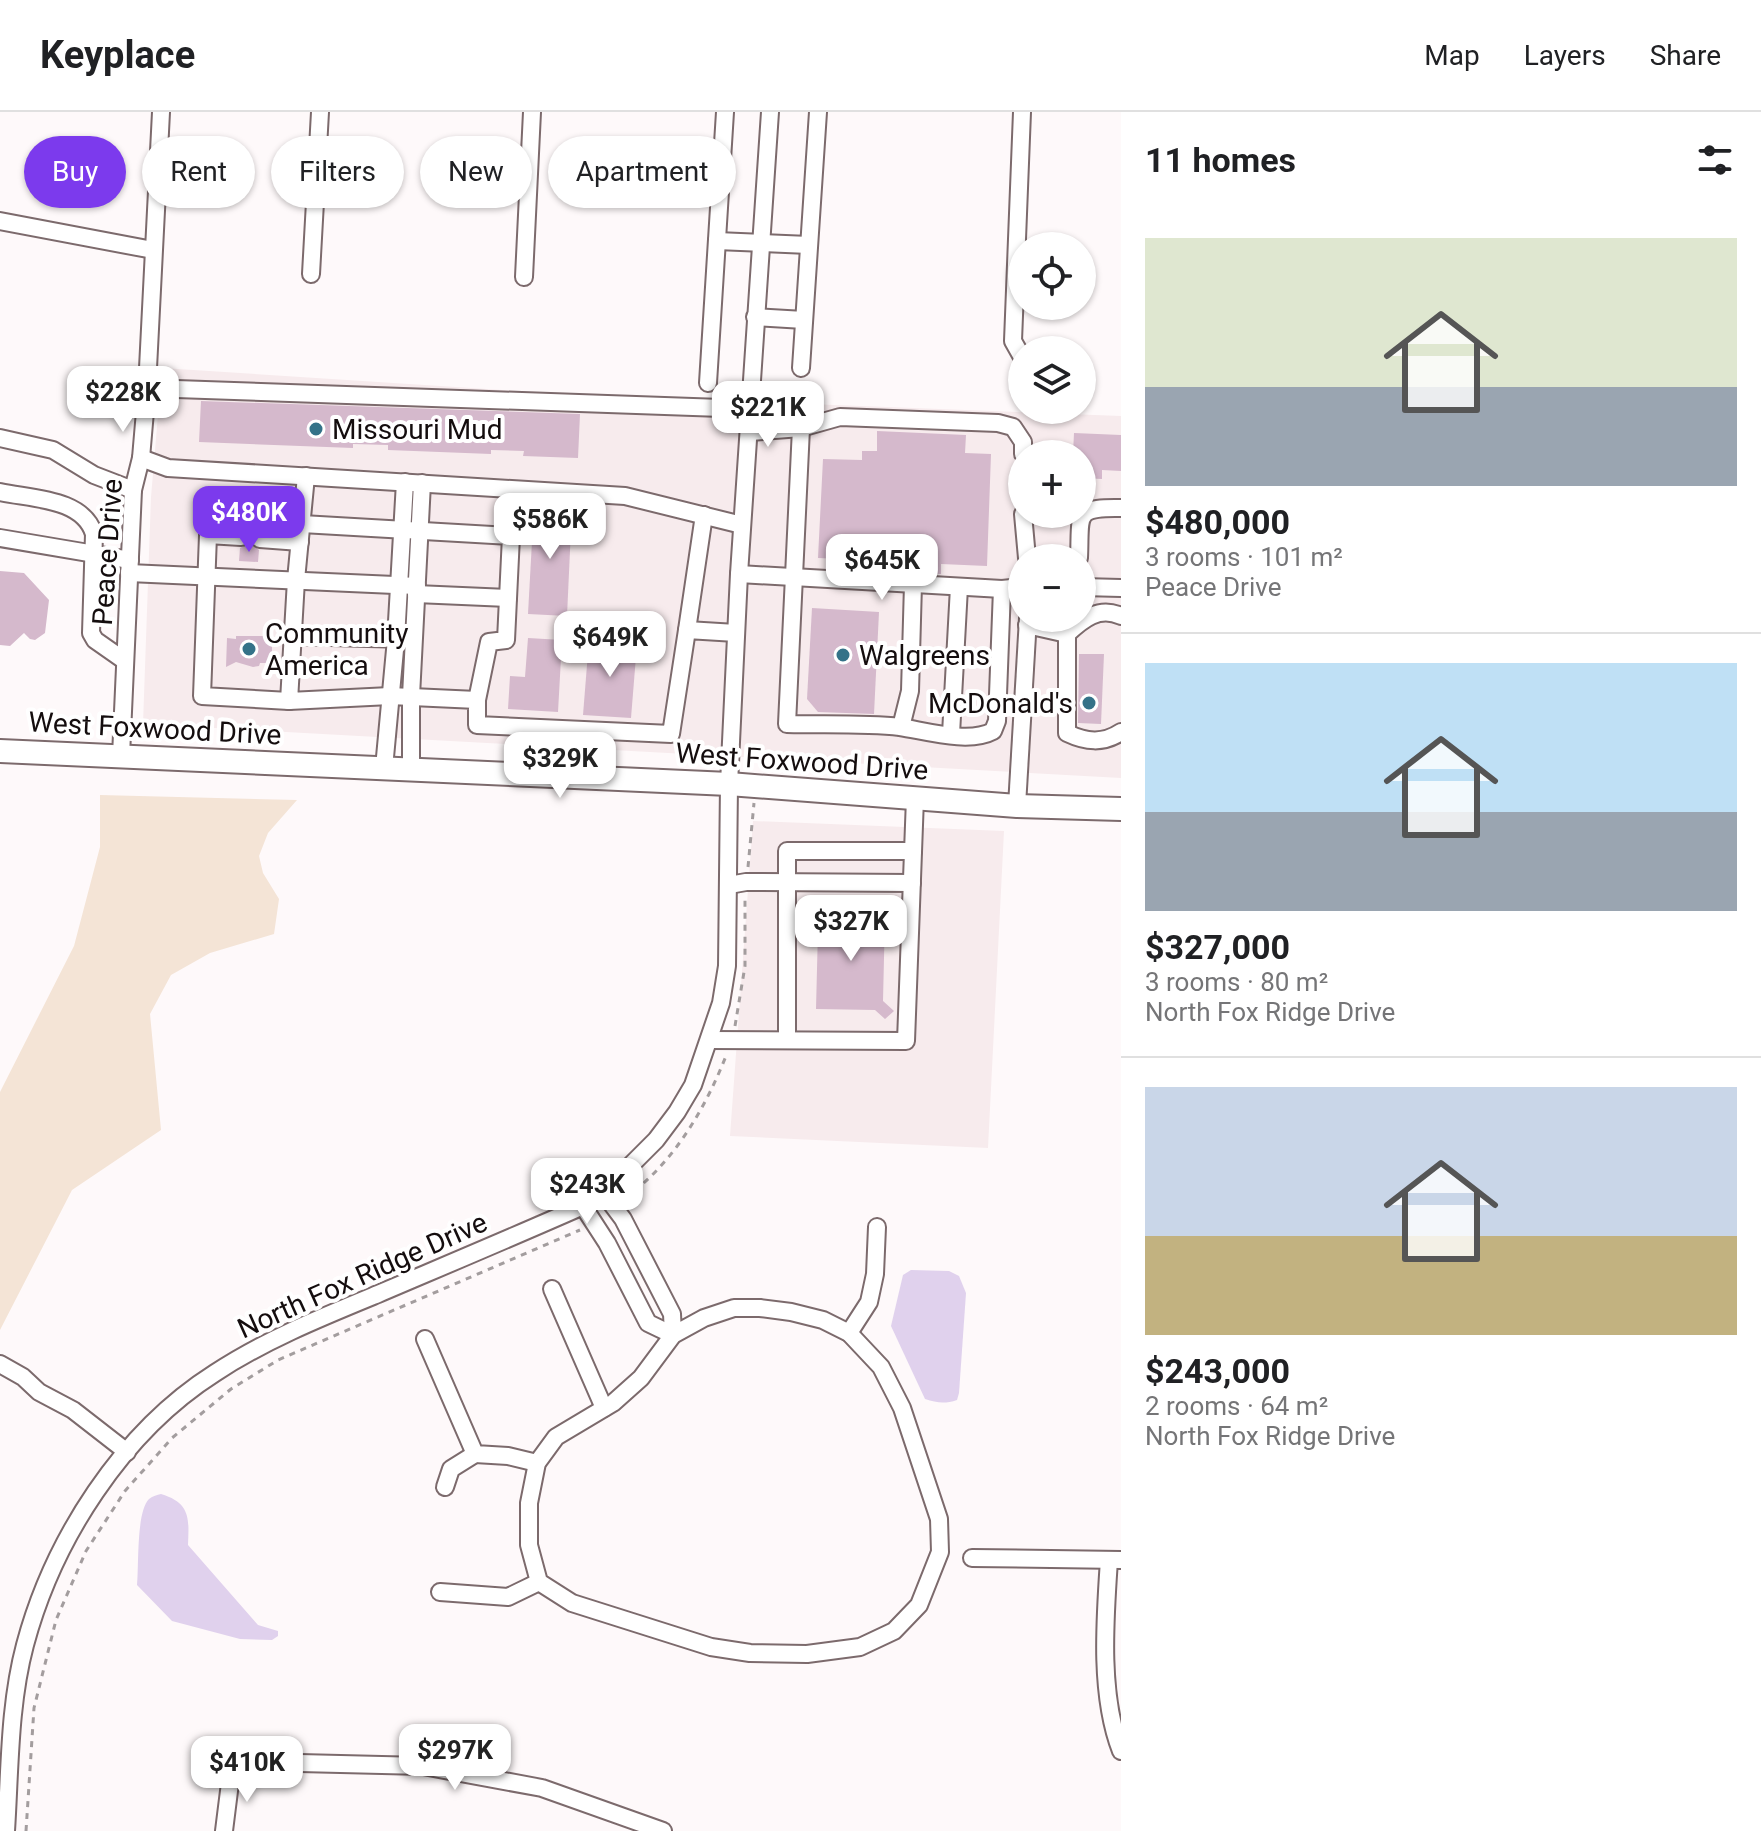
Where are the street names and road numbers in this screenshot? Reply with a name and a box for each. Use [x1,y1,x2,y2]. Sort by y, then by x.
street label: Peace Drive [86,478,129,626]
street label: West Foxwood Drive [28,705,282,752]
street label: West Foxwood Drive [675,736,929,787]
street label: North Fox Ridge Drive [232,1206,492,1345]

